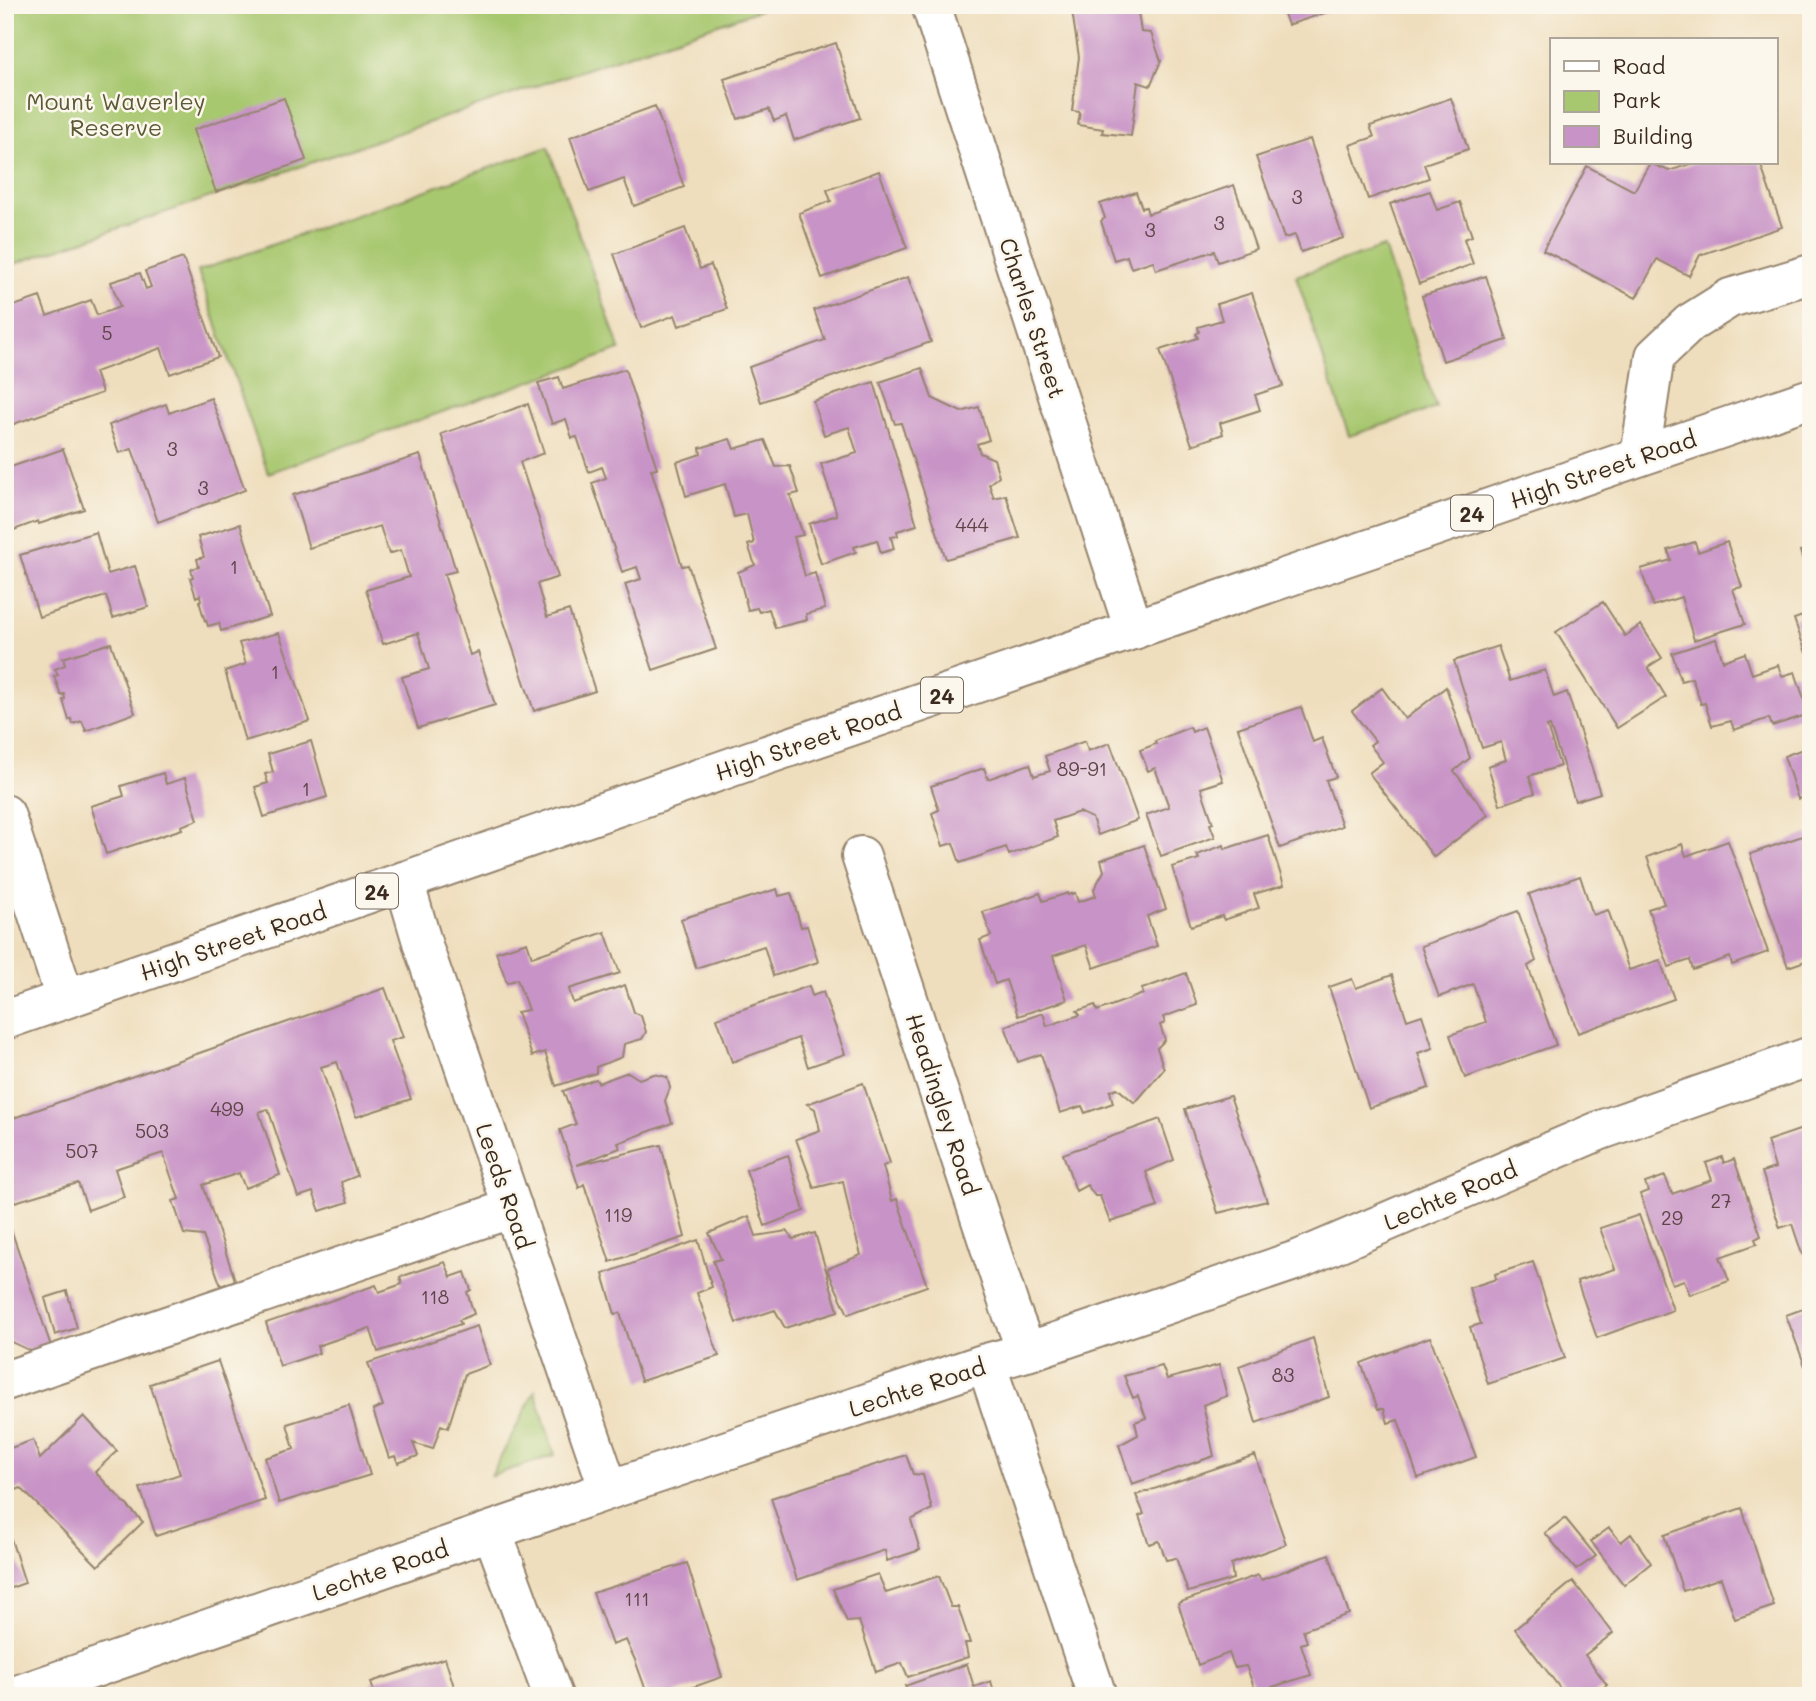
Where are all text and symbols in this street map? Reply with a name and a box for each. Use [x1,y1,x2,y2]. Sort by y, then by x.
legend [1550,38,1778,164]
text: Road [1613,52,1665,79]
park label: Mount Waverley Reserve [26,86,206,142]
text: Park [1613,86,1661,113]
text: Building [1613,122,1693,149]
house number: 3 [1291,184,1303,209]
house number: 3 [1213,210,1225,235]
house number: 3 [1144,217,1156,242]
street label: Charles Street [993,234,1073,402]
house number: 5 [101,320,113,345]
street label: High Street Road [1506,423,1700,515]
house number: 3 [166,436,178,461]
house number: 3 [197,475,209,500]
road number: 24 [1451,496,1493,530]
house number: 444 [955,512,989,537]
house number: 1 [230,554,238,579]
house number: 1 [271,659,279,684]
road number: 24 [921,678,963,712]
street label: High Street Road [711,695,905,787]
house number: 89-91 [1057,756,1107,781]
house number: 1 [302,776,310,801]
road number: 24 [356,874,398,908]
street label: High Street Road [136,895,330,987]
street label: Headingley Road [899,1009,987,1199]
house number: 499 [210,1096,244,1121]
house number: 503 [135,1118,169,1143]
street label: Leeds Road [469,1119,541,1253]
house number: 507 [65,1138,99,1163]
street label: Lechte Road [1379,1153,1521,1237]
house number: 27 [1710,1188,1732,1213]
house number: 119 [604,1202,632,1227]
house number: 29 [1661,1205,1683,1230]
house number: 118 [421,1284,449,1309]
street label: Lechte Road [845,1351,989,1423]
house number: 83 [1272,1362,1294,1387]
street label: Lechte Road [308,1533,452,1607]
house number: 111 [624,1586,650,1611]

